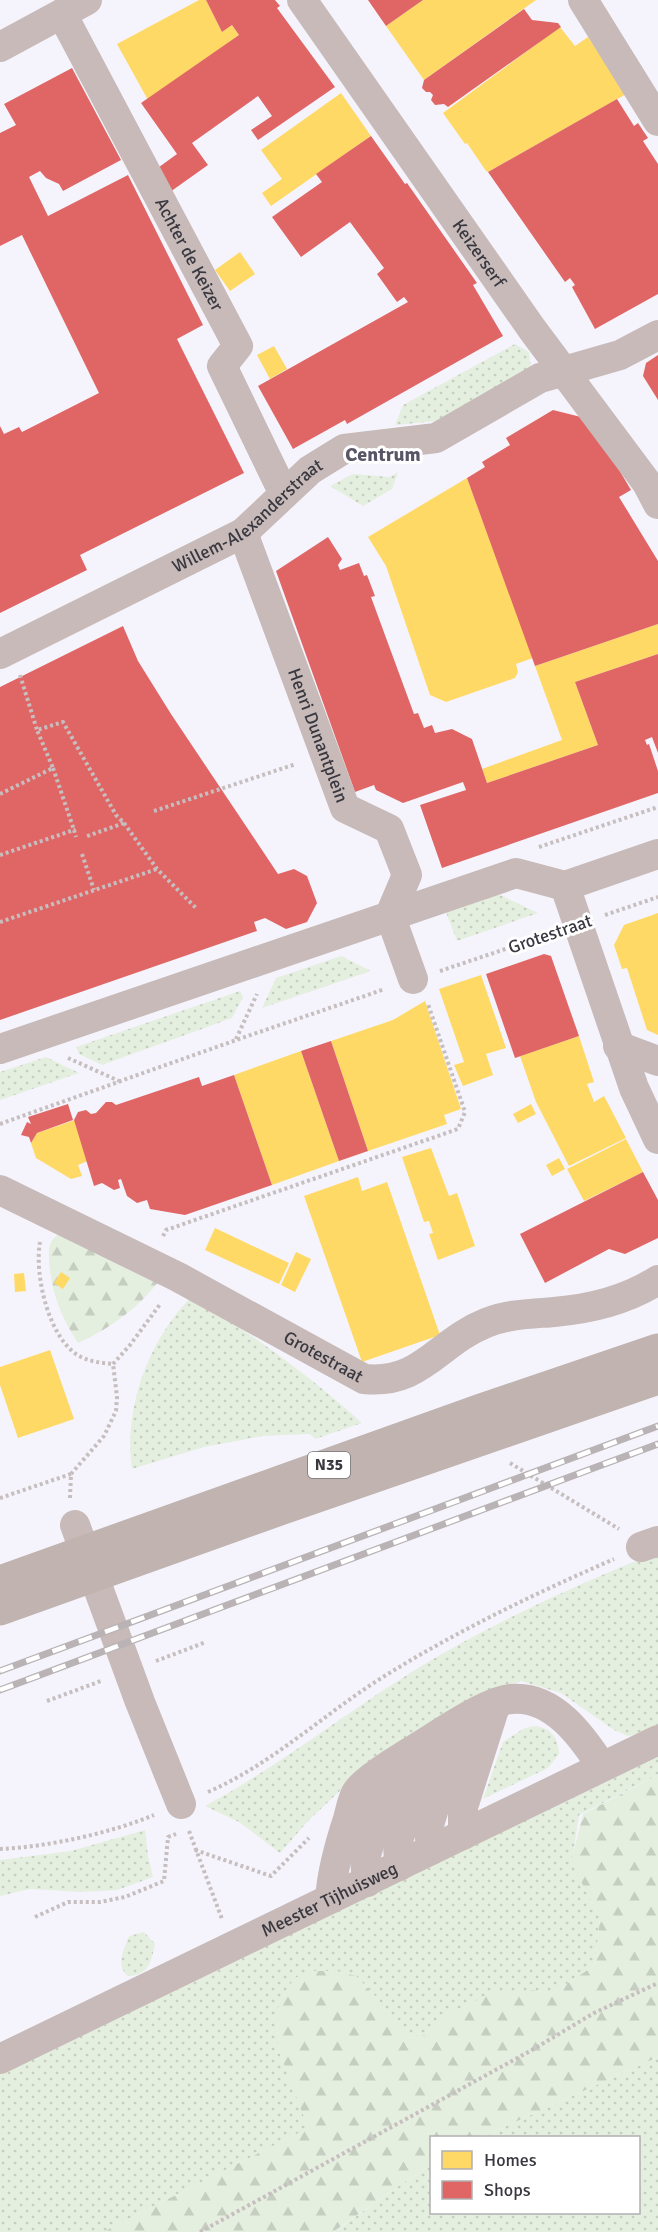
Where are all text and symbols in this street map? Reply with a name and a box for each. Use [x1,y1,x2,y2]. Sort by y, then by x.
street label: Achter de Keizer [150,194,229,315]
street label: Keizerserf [448,215,511,292]
district label: Centrum [345,442,421,467]
street label: Willem-Alexanderstraat [169,454,327,577]
street label: Henri Dunantplein [283,665,353,806]
street label: Grotestraat [505,909,595,959]
street label: Grotestraat [280,1326,367,1387]
road number: N35 [308,1452,350,1478]
street label: Meester Tijhuisweg [258,1857,401,1942]
legend [430,2136,640,2214]
text: Homes [484,2149,537,2171]
text: Shops [484,2179,531,2201]

